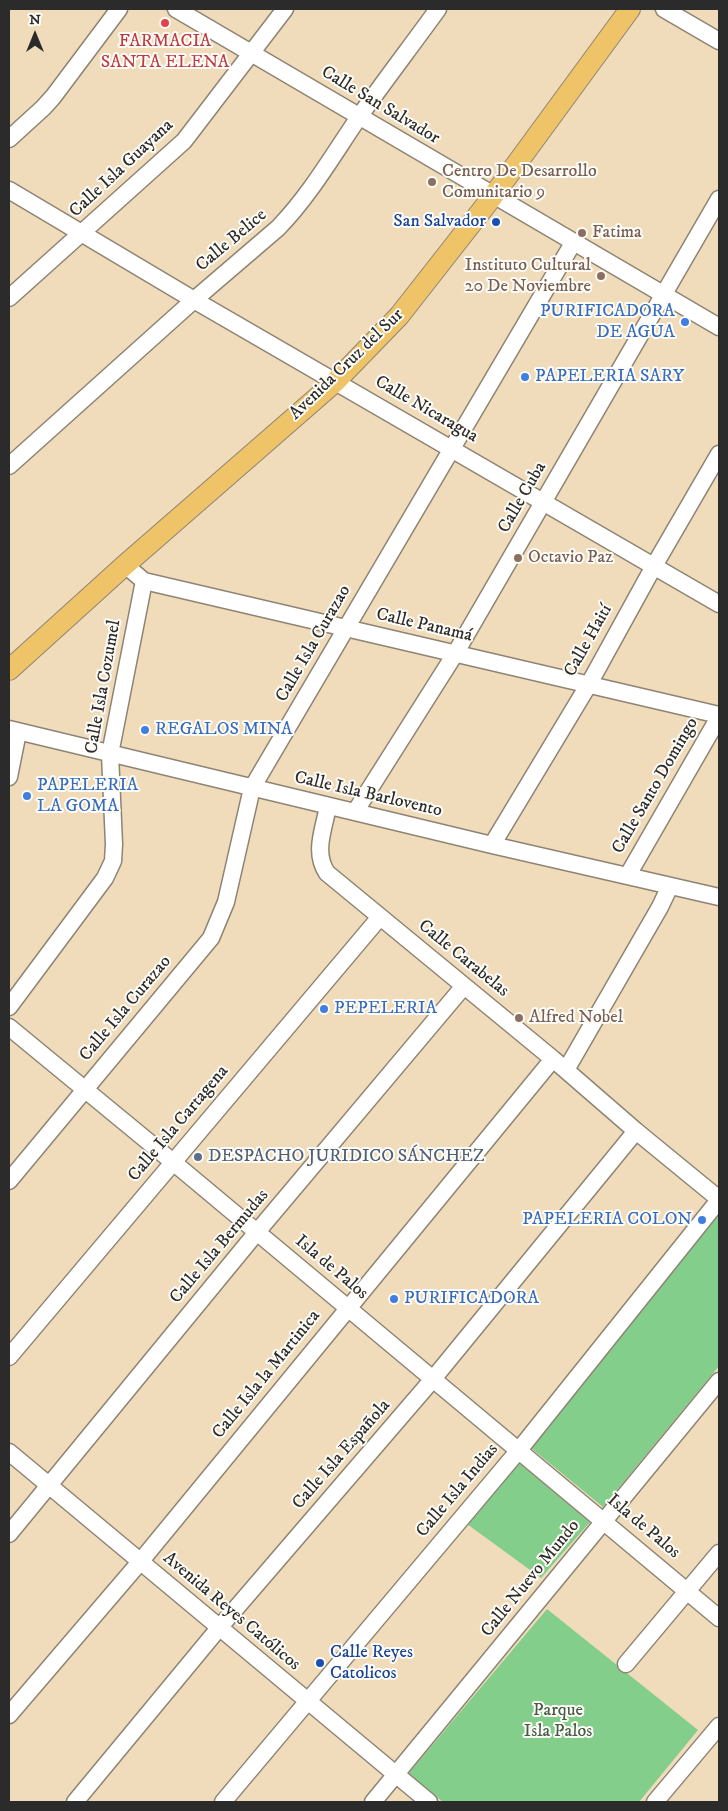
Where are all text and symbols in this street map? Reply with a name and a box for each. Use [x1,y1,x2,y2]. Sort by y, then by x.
north arrow [10,10,60,60]
text: N [29,11,41,29]
marker: FARMACIA SANTA ELENA [159,17,171,29]
place label: FARMACIA SANTA ELENA [101,31,229,74]
street label: Calle San Salvador [317,62,443,150]
street label: Calle Isla Guayana [66,115,178,223]
place label: Centro De Desarrollo Comunitario 9 [442,161,597,203]
marker: Centro De Desarrollo Comunitario 9 [426,176,438,188]
street label: Calle Belice [192,205,272,277]
place label: San Salvador [393,211,486,233]
marker: San Salvador [490,216,502,228]
place label: Fatima [592,222,642,244]
marker: Fatima [576,227,588,239]
place label: Instituto Cultural 20 De Noviembre [465,255,591,298]
marker: Instituto Cultural 20 De Noviembre [595,270,607,282]
place label: PURIFICADORA DE AGUA [540,301,675,344]
street label: Avenida Cruz del Sur [285,305,409,425]
marker: PURIFICADORA DE AGUA [679,316,691,328]
place label: PAPELERIA SARY [535,366,684,388]
marker: PAPELERIA SARY [519,371,531,383]
street label: Calle Nicaragua [371,372,481,448]
street label: Calle Cuba [494,459,552,537]
place label: Octavio Paz [528,547,613,569]
marker: Octavio Paz [512,552,524,564]
street label: Calle Isla Curazao [272,582,356,706]
street label: Calle Haití [560,601,618,681]
street label: Calle Panamá [374,604,474,648]
street label: Calle Isla Cozumel [82,618,126,756]
street label: Calle Santo Domingo [608,714,704,858]
place label: REGALOS MINA [155,719,292,741]
marker: REGALOS MINA [139,724,151,736]
street label: Calle Isla Barlovento [292,768,444,822]
place label: PAPELERIA LA GOMA [37,775,138,818]
marker: PAPELERIA LA GOMA [21,790,33,802]
street label: Calle Carabelas [413,916,513,1002]
street label: Calle Isla Curazao [76,952,176,1066]
place label: PEPELERIA [334,998,437,1020]
marker: PEPELERIA [318,1003,330,1015]
place label: Alfred Nobel [529,1007,623,1029]
marker: Alfred Nobel [513,1012,525,1024]
street label: Calle Isla Cartagena [124,1062,234,1186]
place label: DESPACHO JURIDICO SÁNCHEZ [208,1146,485,1168]
marker: DESPACHO JURIDICO SÁNCHEZ [192,1151,204,1163]
street label: Calle Isla Bermudas [166,1186,274,1308]
place label: PAPELERIA COLON [522,1209,692,1231]
marker: PAPELERIA COLON [696,1214,708,1226]
street label: Isla de Palos [290,1231,372,1305]
place label: PURIFICADORA [404,1288,539,1310]
marker: PURIFICADORA [388,1293,400,1305]
street label: Calle Isla la Martinica [208,1306,326,1444]
street label: Calle Isla Española [288,1396,396,1514]
street label: Calle Isla Indias [412,1440,504,1542]
street label: Isla de Palos [602,1490,684,1564]
street label: Calle Nuevo Mundo [477,1516,585,1642]
street label: Avenida Reyes Católicos [158,1548,304,1676]
place label: Calle Reyes Catolicos [330,1642,413,1685]
marker: Calle Reyes Catolicos [314,1657,326,1669]
park label: Parque Isla Palos [524,1700,592,1742]

